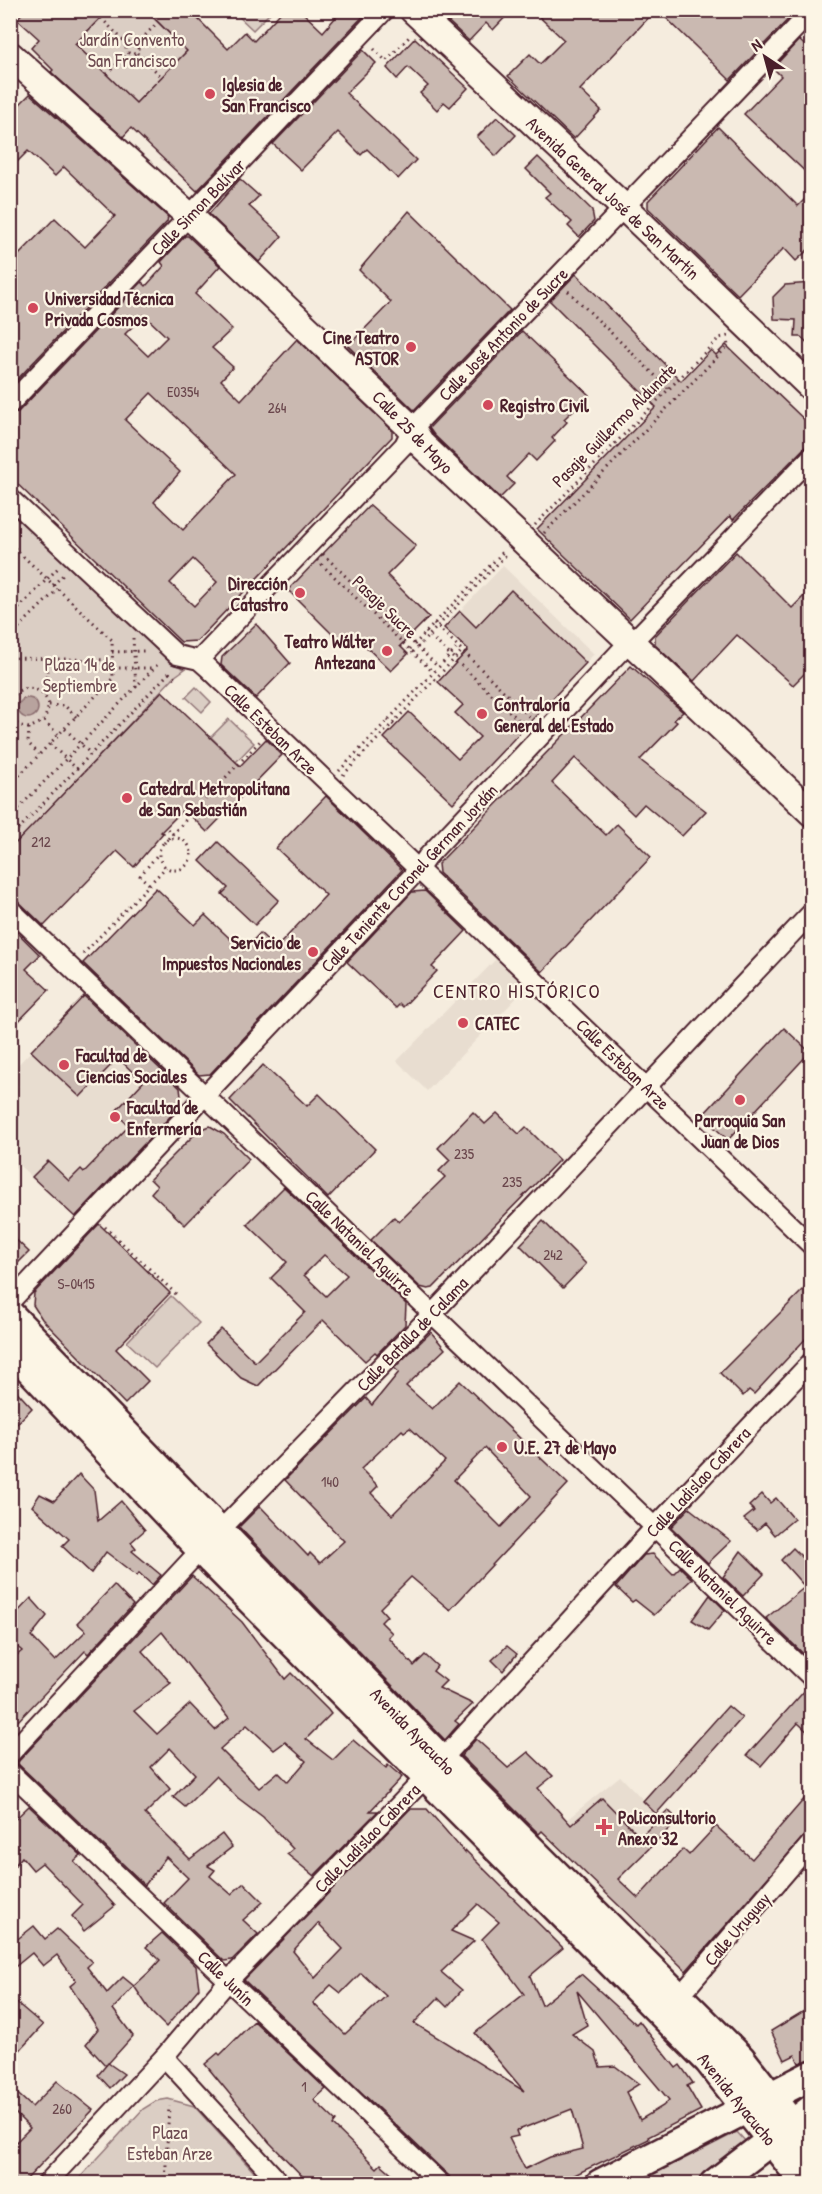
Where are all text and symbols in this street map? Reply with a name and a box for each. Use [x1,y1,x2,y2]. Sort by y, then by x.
park label: Jardín Convento San Francisco [79,27,185,73]
north arrow [735,27,795,87]
text: N [746,33,766,56]
place label: Iglesia de San Francisco [222,72,311,118]
marker: Iglesia de San Francisco [203,87,217,101]
street label: Avenida General José de San Martín [521,111,705,285]
street label: Calle Simon Bolívar [145,153,251,261]
street label: Calle José Antonio de Sucre [433,262,573,406]
place label: Universidad Técnica Privada Cosmos [45,286,174,332]
marker: Universidad Técnica Privada Cosmos [26,301,40,315]
place label: Cine Teatro ASTOR [323,325,400,371]
marker: Cine Teatro ASTOR [404,340,418,354]
street label: Pasaje Guillermo Aldunate [546,357,682,493]
house number: E0354 [167,381,199,402]
street label: Calle 25 de Mayo [367,385,459,479]
place label: Registro Civil [500,393,590,419]
house number: 264 [268,397,287,418]
marker: Registro Civil [481,398,495,412]
street label: Pasaje Sucre [347,570,423,644]
place label: Dirección Catastro [228,571,289,617]
marker: Dirección Catastro [293,586,307,600]
place label: Teatro Wálter Antezana [284,629,376,675]
marker: Teatro Wálter Antezana [380,644,394,658]
park label: Plaza 14 de Septiembre [43,652,117,698]
street label: Calle Esteban Arze [219,678,323,780]
place label: Contraloría General del Estado [494,692,614,738]
marker: Contraloría General del Estado [475,707,489,721]
place label: Catedral Metropolitana de San Sebastián [139,776,291,822]
street label: Calle Teniente Coronel German Jordán [315,778,503,978]
marker: Catedral Metropolitana de San Sebastián [120,791,134,805]
house number: 212 [31,831,51,852]
place label: Servicio de Impuestos Nacionales [162,930,302,977]
marker: Servicio de Impuestos Nacionales [306,945,320,959]
district label: CENTRO HISTÓRICO [433,977,601,1004]
place label: CATEC [475,1011,520,1036]
street label: Calle Esteban Arze [571,1013,675,1115]
marker: CATEC [456,1016,470,1030]
place label: Facultad de Ciencias Sociales [75,1043,187,1089]
marker: Facultad de Ciencias Sociales [57,1058,71,1072]
marker: Parroquia San Juan de Dios [733,1093,747,1107]
place label: Facultad de Enfermería [126,1095,202,1141]
place label: Parroquia San Juan de Dios [694,1108,786,1154]
marker: Facultad de Enfermería [108,1110,122,1124]
house number: 235 [454,1143,475,1164]
house number: 235 [502,1171,523,1192]
street label: Calle Nataniel Aguirre [300,1184,420,1302]
house number: 242 [543,1244,563,1265]
street label: Calle Batalla de Calama [351,1271,473,1397]
house number: S-0415 [57,1273,95,1294]
street label: Calle Ladislao Cabrera [640,1421,756,1543]
place label: U.E. 27 de Mayo [514,1435,617,1461]
marker: U.E. 27 de Mayo [495,1440,509,1454]
house number: 140 [321,1471,339,1492]
street label: Calle Nataniel Aguirre [663,1533,783,1651]
street label: Avenida Ayacucho [365,1682,461,1780]
street label: Calle Ladislao Cabrera [308,1778,426,1898]
place label: Policonsultorio Anexo 32 [618,1805,716,1851]
marker: Policonsultorio Anexo 32 [595,1818,613,1836]
street label: Calle Uruguay [698,1887,776,1971]
street label: Calle Junín [192,1945,260,2011]
street label: Avenida Ayacucho [692,2047,782,2151]
house number: 1 [301,2076,307,2097]
house number: 260 [52,2098,72,2119]
park label: Plaza Esteban Arze [127,2120,213,2166]

